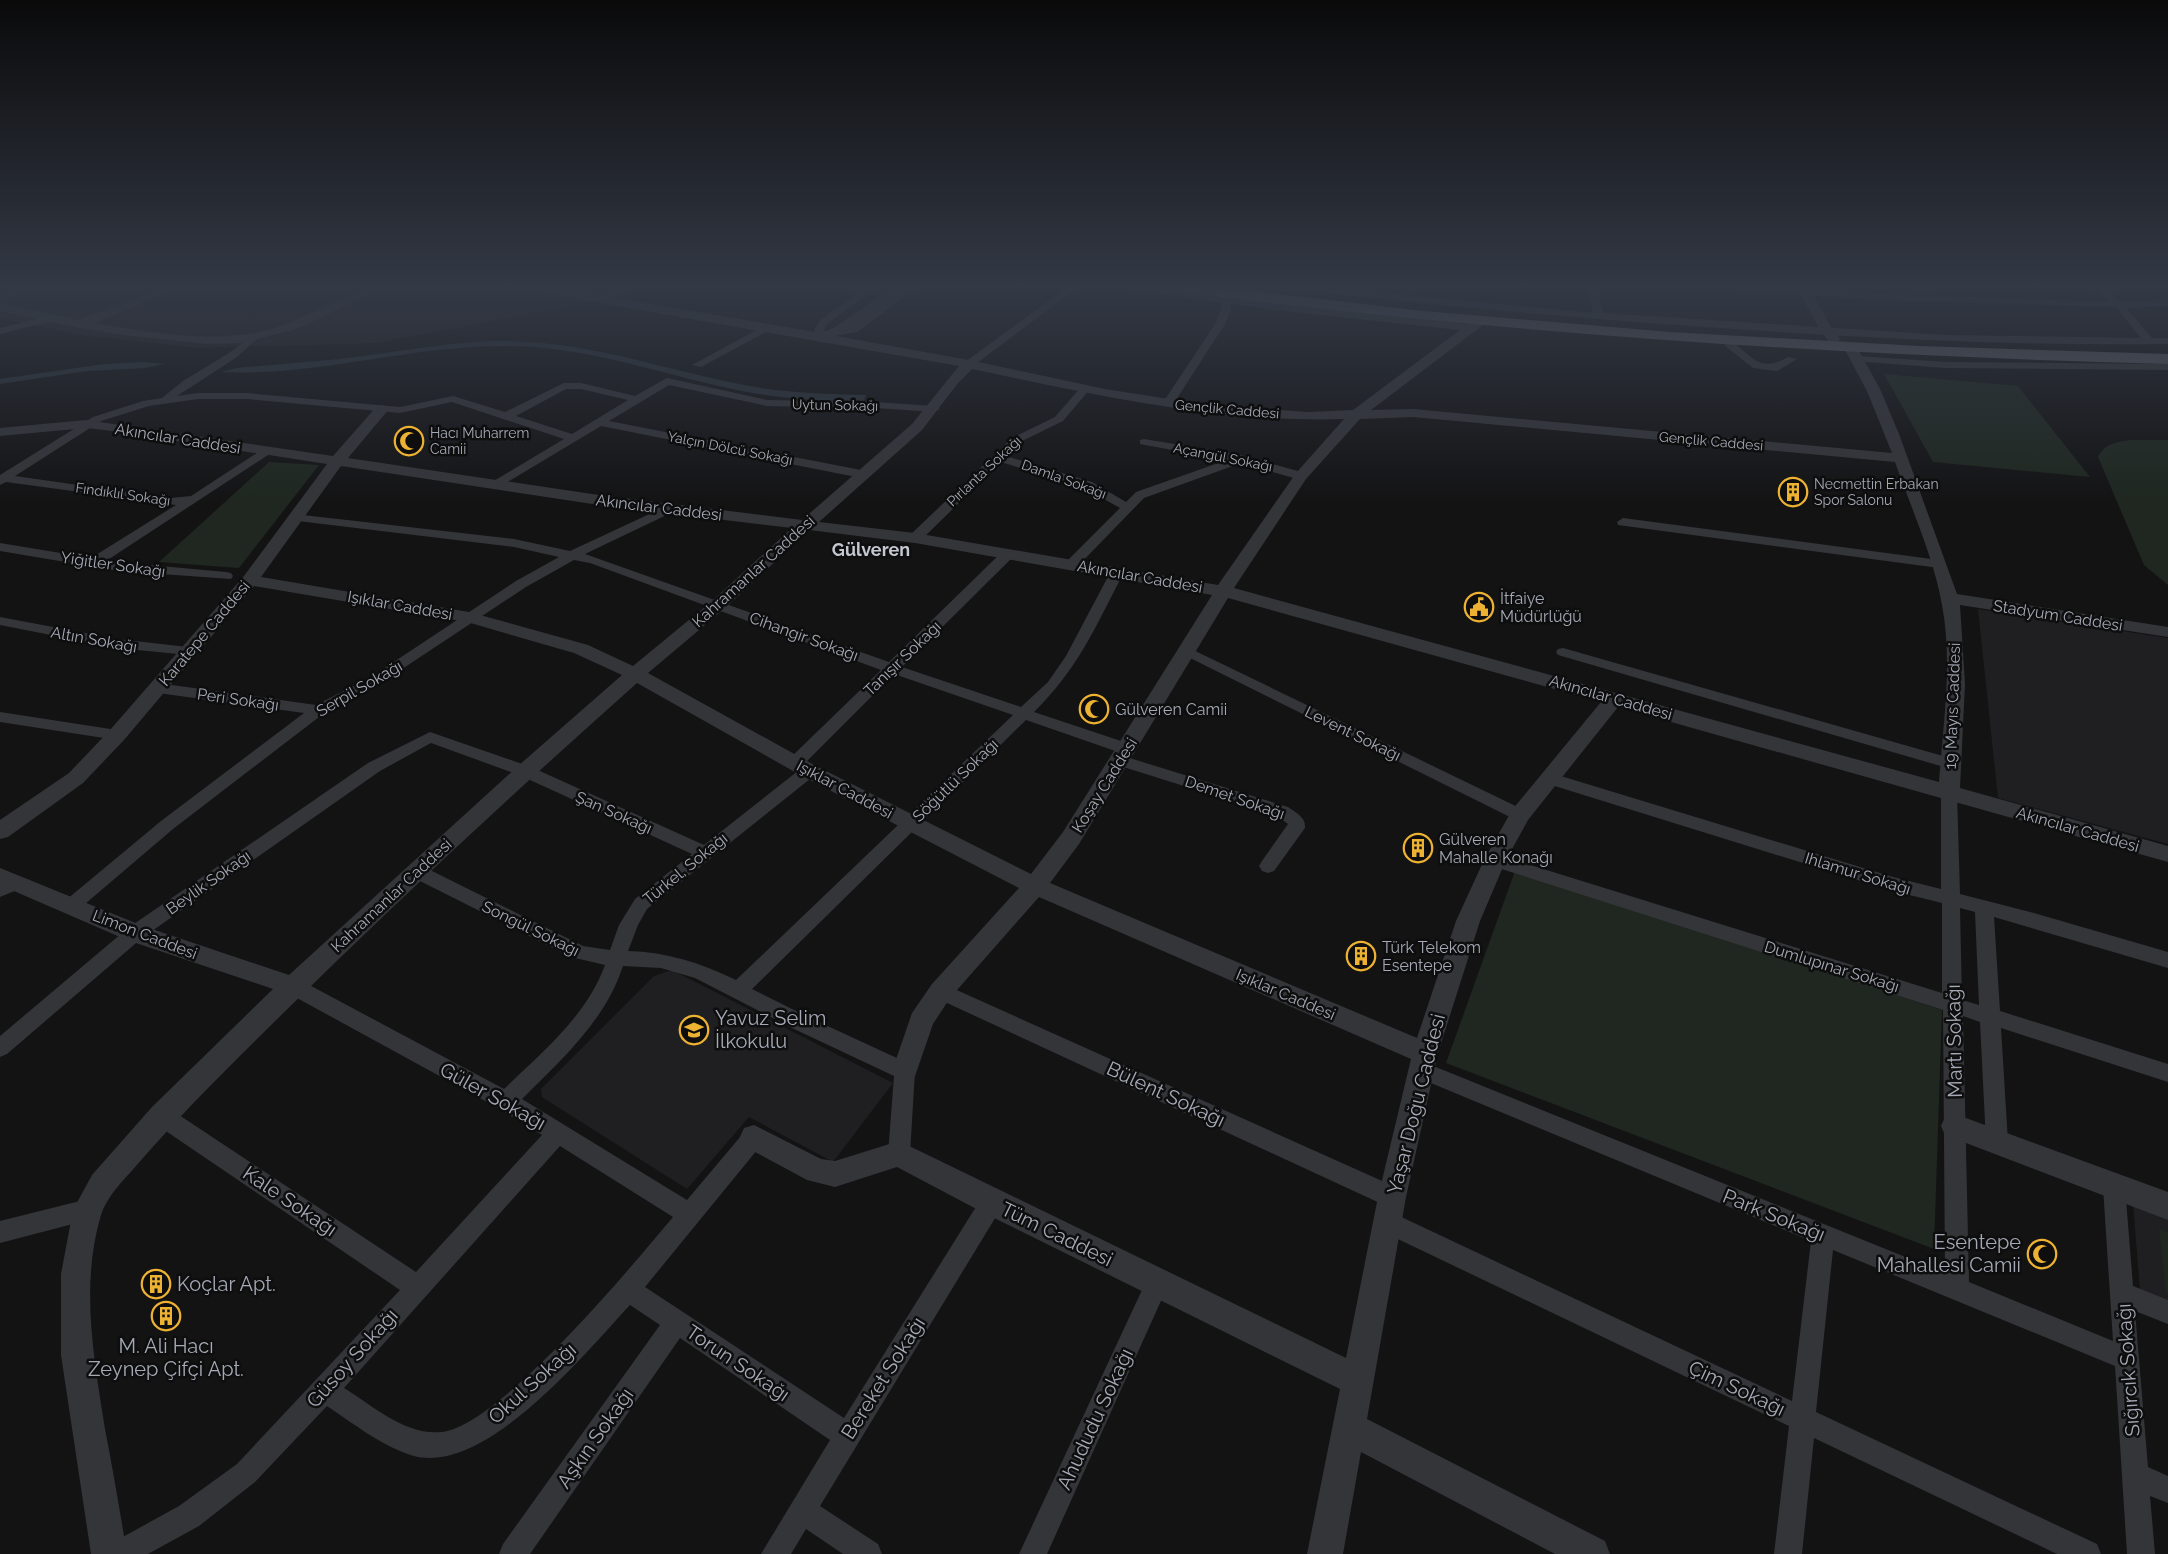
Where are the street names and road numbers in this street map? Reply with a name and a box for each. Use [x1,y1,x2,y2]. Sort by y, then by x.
street label: Uytun Sokağı [792,396,878,414]
street label: Gençlik Caddesi [1174,396,1280,422]
street label: Akıncılar Caddesi [114,419,242,458]
street label: Yalçın Dölcü Sokağı [666,428,794,468]
street label: Gençlik Caddesi [1658,428,1764,454]
street label: Pırlanta Sokağı [944,433,1024,509]
street label: Açangül Sokağı [1172,440,1274,474]
street label: Damla Sokağı [1019,456,1109,502]
street label: Fındıklıl Sokağı [75,479,171,509]
street label: Akıncılar Caddesi [595,490,723,525]
street label: Kahramanlar Caddesi [688,511,818,631]
street label: Yiğitler Sokağı [59,548,166,581]
street label: Akıncılar Caddesi [1076,556,1204,597]
street label: Karatepe Caddesi [155,577,254,690]
street label: Işıklar Caddesi [346,587,454,624]
street label: Stadyum Caddesi [1992,596,2124,635]
street label: Cihangir Sokağı [747,608,861,665]
street label: Tanışır Sokağı [860,617,945,700]
street label: Altın Sokağı [49,623,139,656]
street label: 19 Mayıs Caddesi [1941,642,1964,770]
street label: Serpil Sokağı [313,656,405,721]
street label: Akıncılar Caddesi [1547,671,1675,724]
street label: Peri Sokağı [196,684,280,715]
street label: Levent Sokağı [1302,702,1404,765]
street label: Koşay Caddesi [1068,734,1141,836]
street label: Söğütlü Sokağı [909,735,1002,826]
street label: Işıklar Caddesi [793,756,896,823]
street label: Demet Sokağı [1183,772,1287,823]
street label: Şan Sokağı [573,787,655,838]
street label: Akıncılar Caddesi [2014,803,2142,856]
street label: Türkel, Sokağı [639,829,731,908]
street label: Kahramanlar Caddesi [327,835,456,956]
street label: Beylik Sokağı [162,846,254,918]
street label: Ihlamur Sokağı [1803,848,1913,899]
street label: Songül Sokağı [479,897,582,960]
street label: Limon Caddesi [90,906,200,963]
street label: Dumlupınar Sokağı [1762,937,1902,996]
street label: Işıklar Caddesi [1233,965,1338,1024]
street label: Martı Sokağı [1941,984,1967,1098]
street label: Yaşar Doğu Caddesi [1382,1011,1450,1197]
street label: Bülent Sokağı [1103,1056,1229,1132]
street label: Güler Sokağı [436,1057,550,1135]
street label: Kale Sokağı [238,1161,342,1241]
street label: Park Sokağı [1719,1184,1829,1246]
street label: Tüm Caddesi [997,1197,1117,1271]
street label: Sığırcık Sokağı [2111,1303,2145,1437]
street label: Güsoy Sokağı [301,1304,403,1412]
street label: Bereket Sokağı [836,1313,930,1443]
street label: Torun Sokağı [682,1320,794,1406]
street label: Okul Sokağı [483,1337,581,1429]
street label: Ahududu Sokağı [1052,1345,1138,1493]
street label: Çim Sokağı [1685,1355,1789,1421]
street label: Aşkın Sokağı [552,1383,638,1493]

